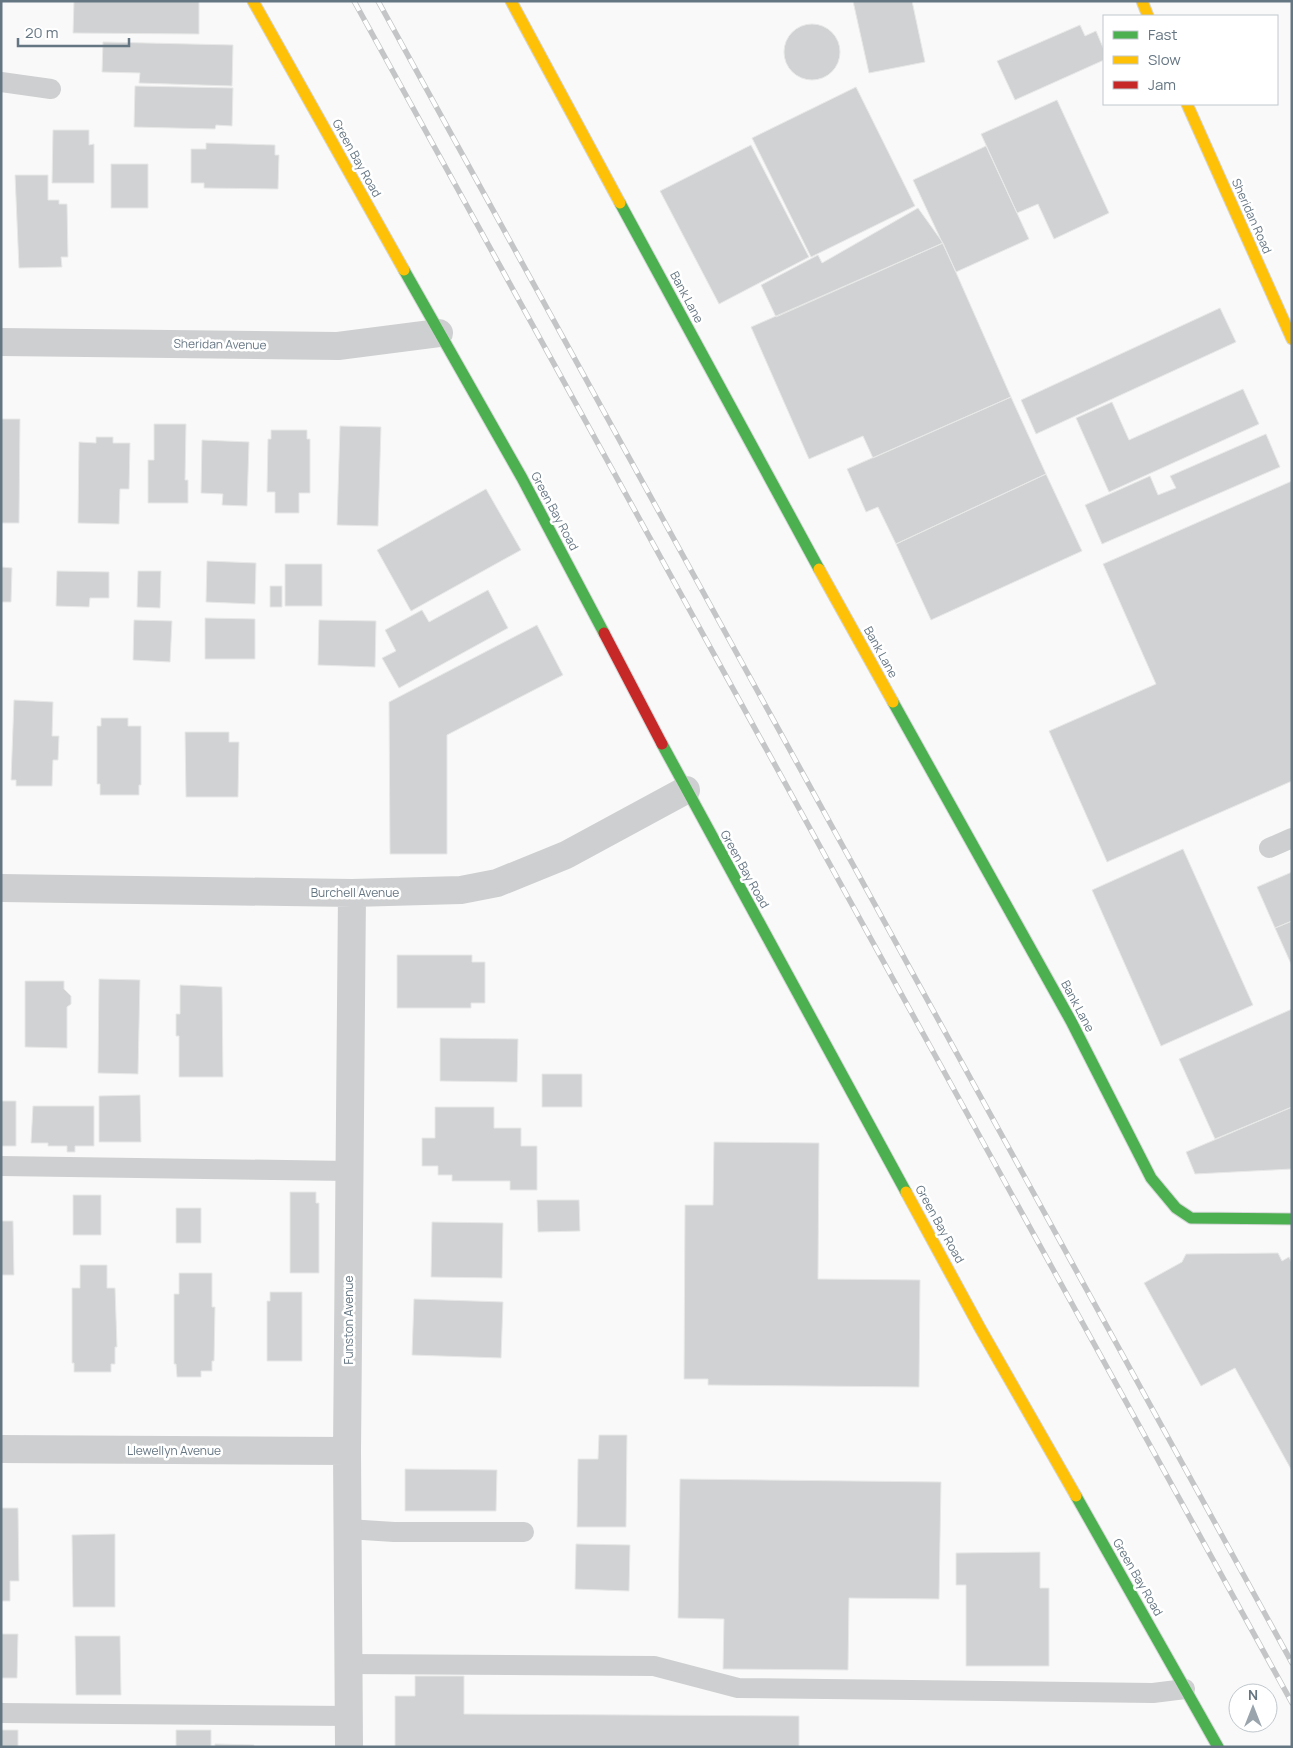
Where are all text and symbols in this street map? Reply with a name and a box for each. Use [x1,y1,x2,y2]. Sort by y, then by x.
scale bar [18,15,129,47]
legend [1103,15,1278,105]
text: 20 m [25,22,58,43]
text: Fast [1148,24,1177,45]
text: Slow [1148,49,1181,70]
text: Jam [1148,74,1176,95]
street label: Green Bay Road [329,116,385,200]
street label: Sheridan Road [1228,176,1276,256]
street label: Bank Lane [666,268,708,326]
street label: Sheridan Avenue [173,335,267,353]
street label: Green Bay Road [527,469,583,553]
street label: Bank Lane [860,623,902,681]
street label: Green Bay Road [717,827,773,911]
street label: Burchell Avenue [311,884,399,901]
street label: Bank Lane [1057,977,1099,1035]
street label: Green Bay Road [912,1182,968,1266]
street label: Funston Avenue [340,1276,357,1364]
street label: Llewellyn Avenue [127,1442,221,1459]
street label: Green Bay Road [1109,1535,1167,1619]
north arrow [1228,1683,1278,1733]
text: N [1248,1685,1258,1704]

